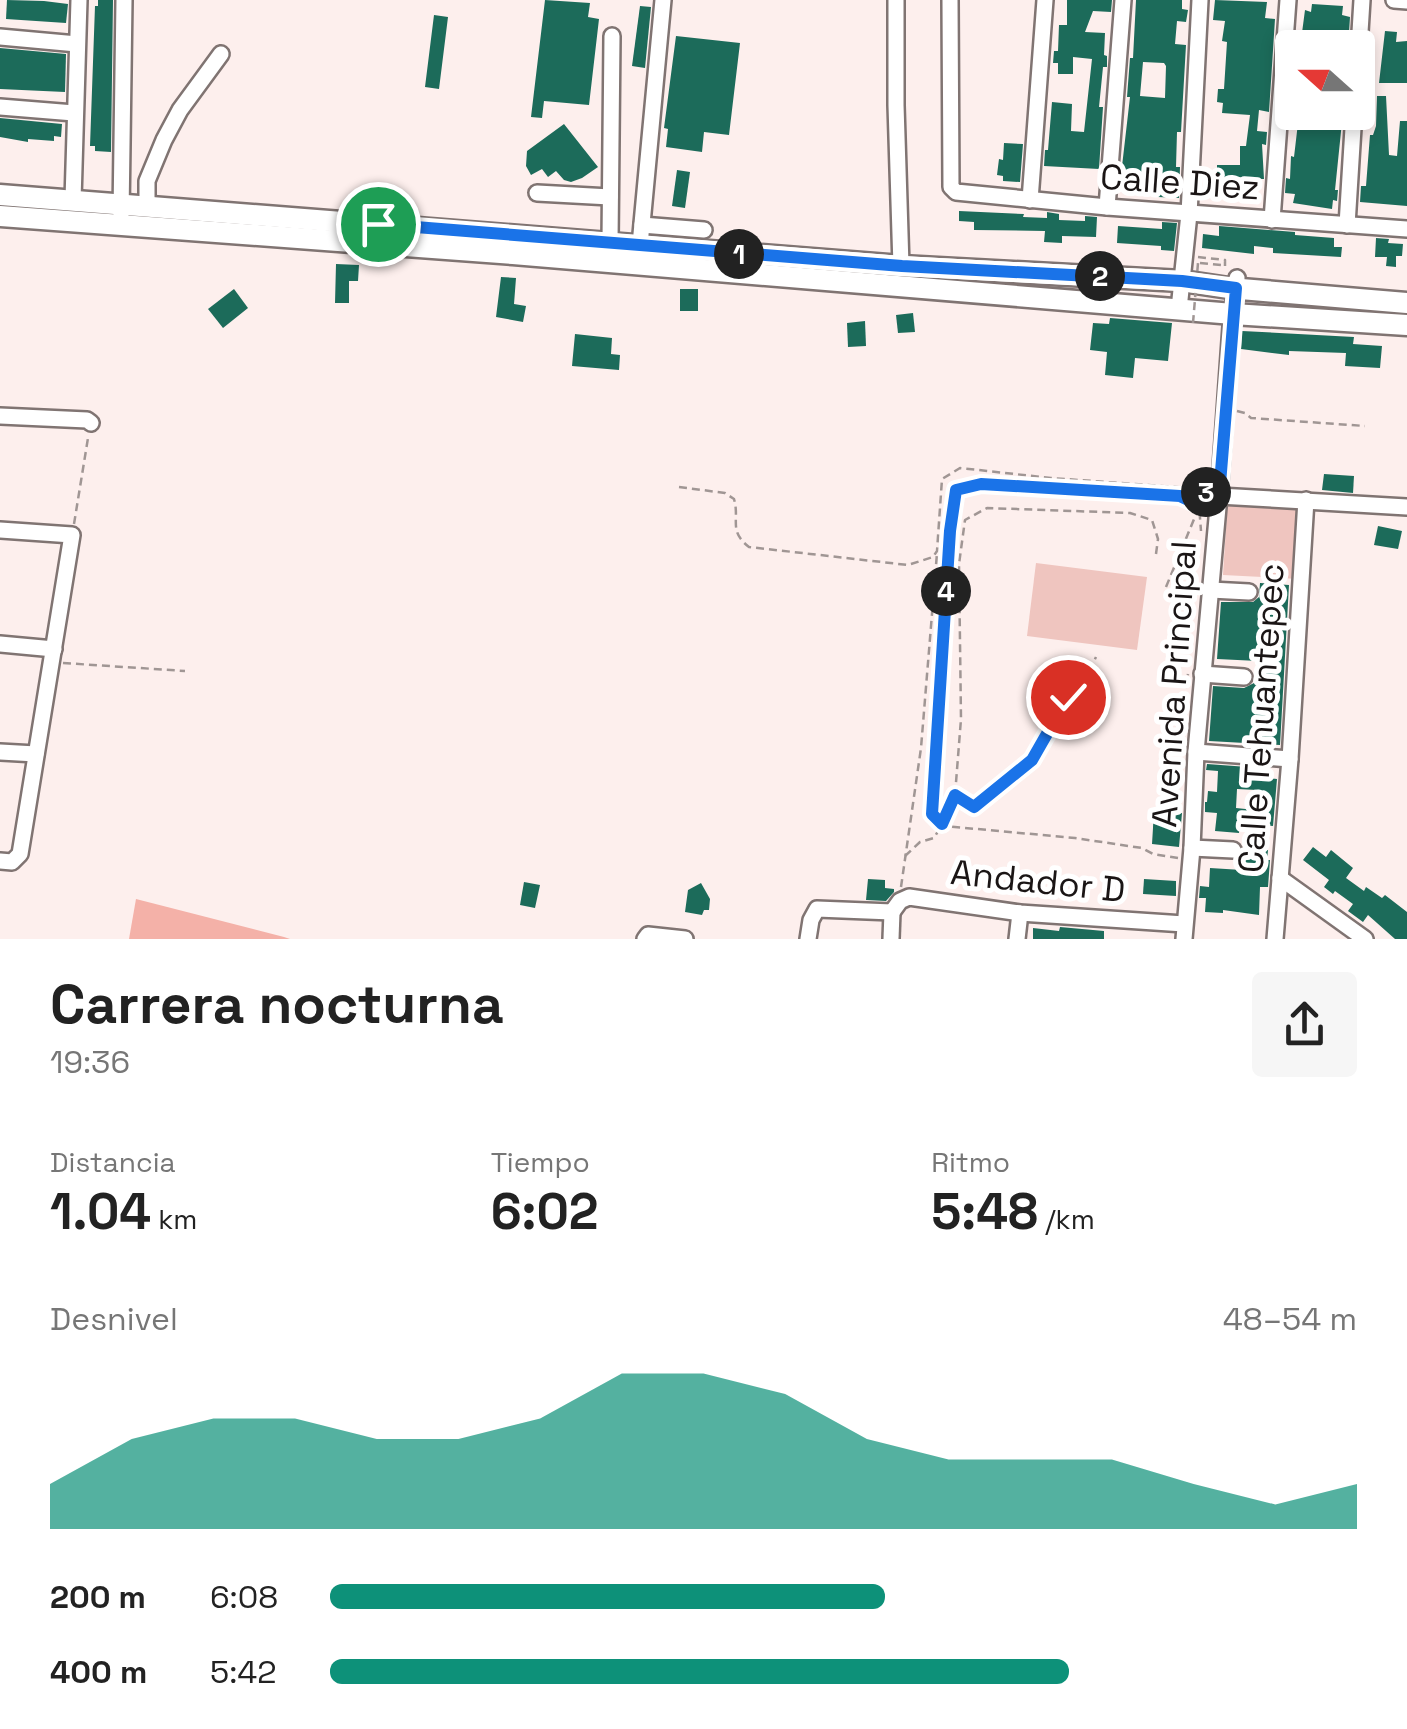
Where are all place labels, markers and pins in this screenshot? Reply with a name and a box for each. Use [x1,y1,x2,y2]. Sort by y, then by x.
pin [336,182,421,267]
pin: 1 [714,229,764,279]
pin: 2 [1075,251,1125,301]
pin: 3 [1181,467,1231,517]
pin: 4 [921,566,971,616]
pin [1026,655,1111,740]

